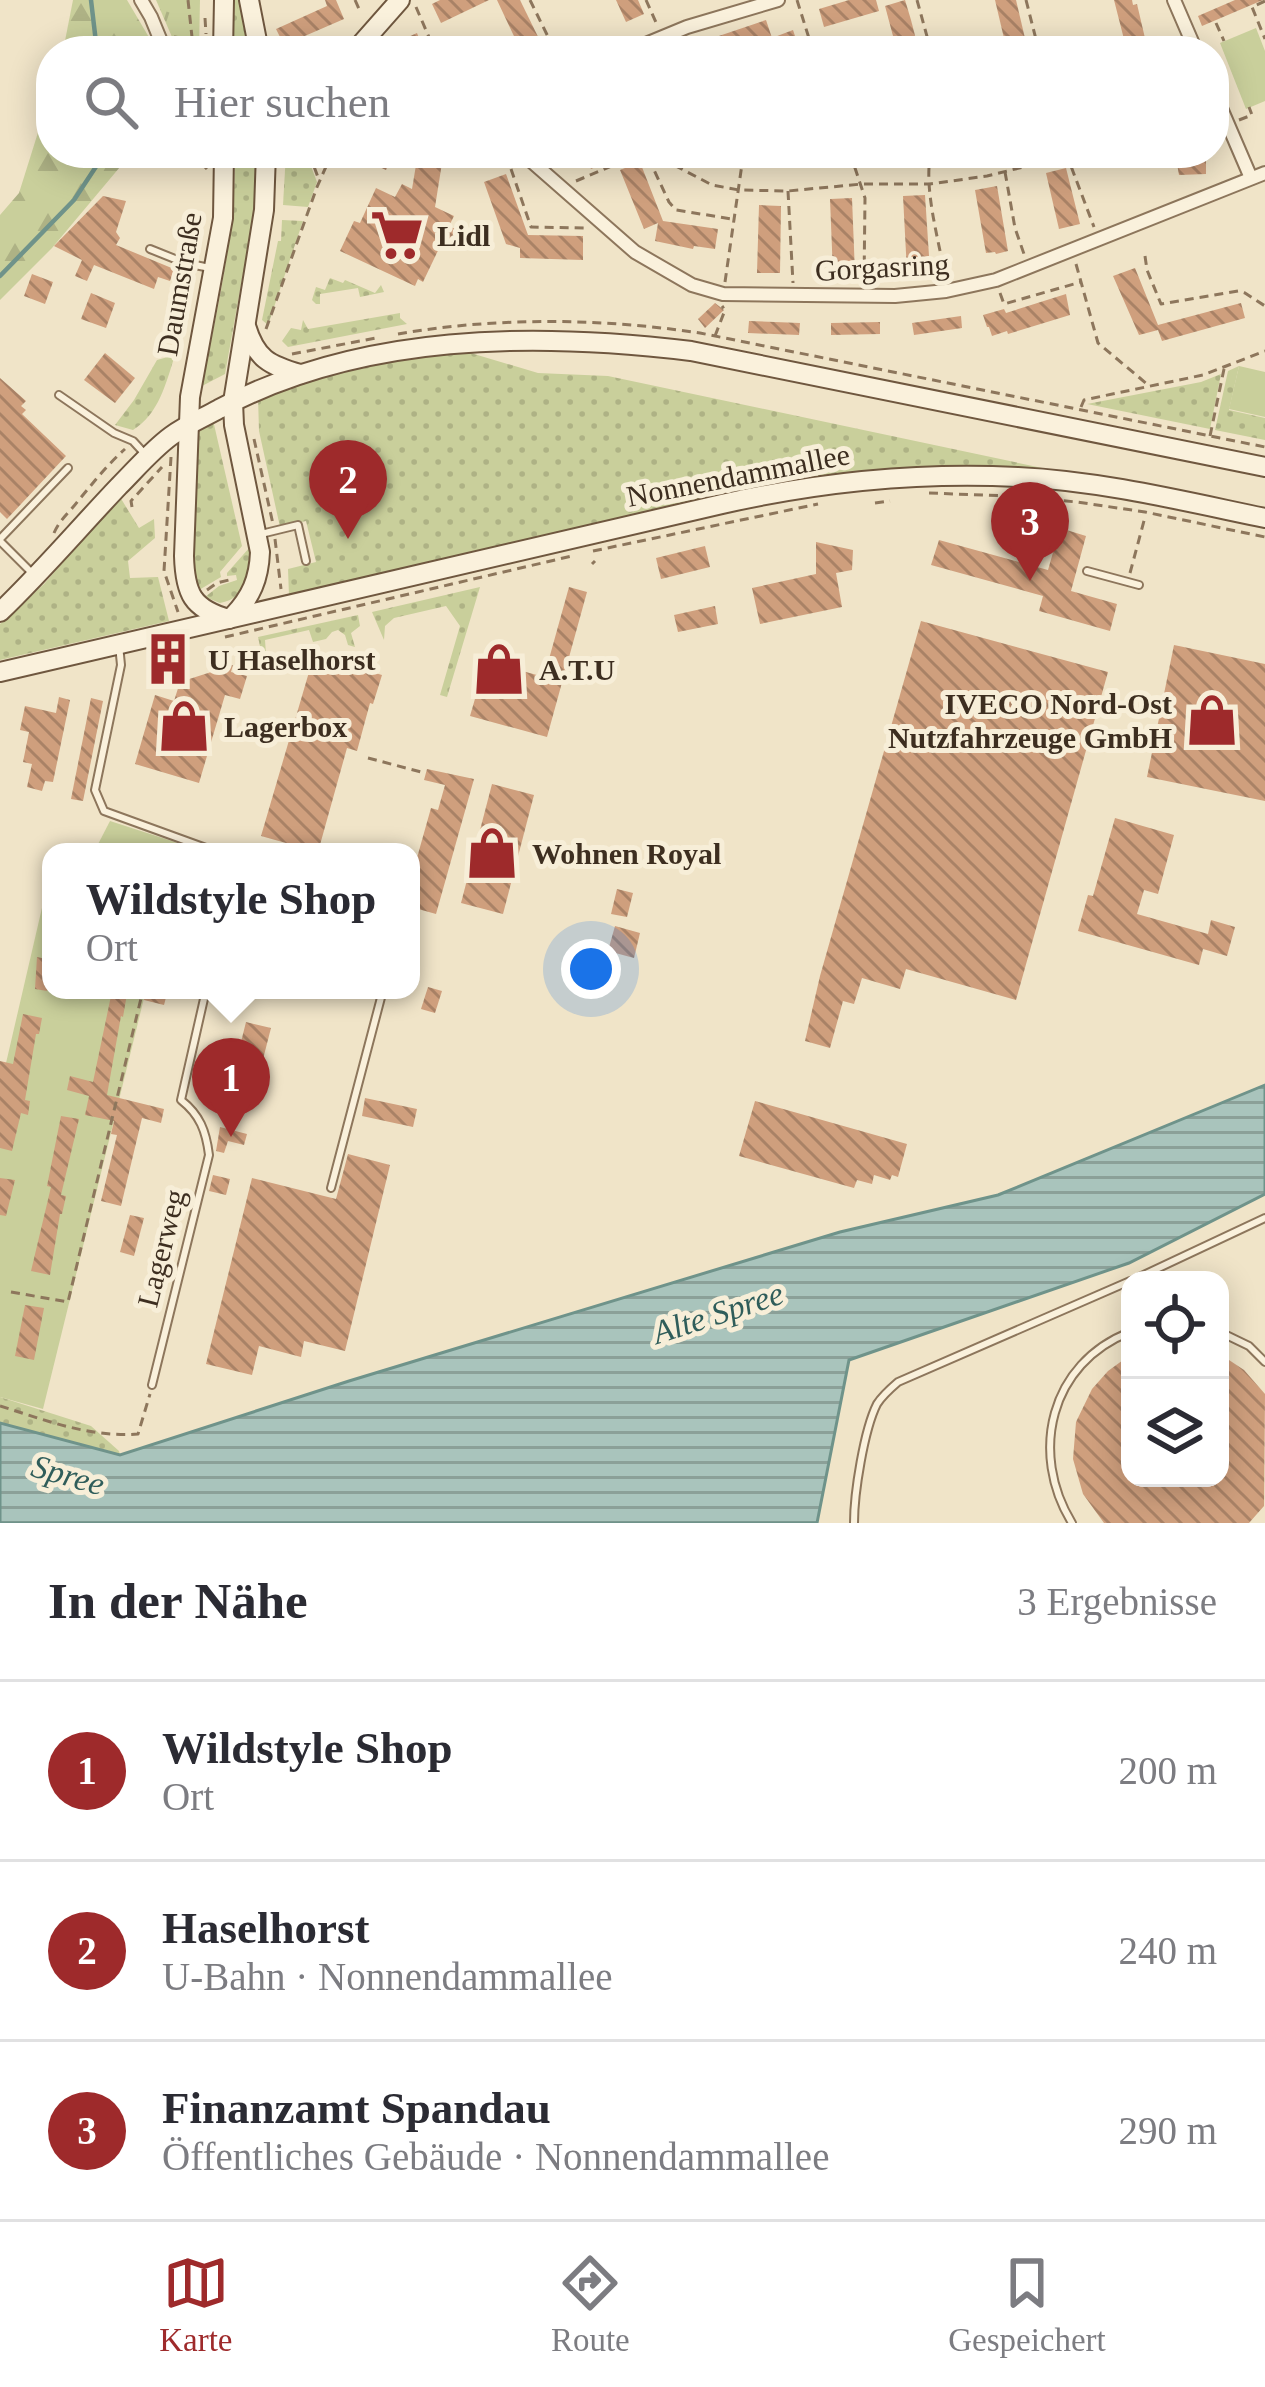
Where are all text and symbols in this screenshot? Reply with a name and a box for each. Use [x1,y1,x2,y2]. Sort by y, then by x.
search box [36,36,1229,168]
icon: search [78,69,144,135]
text: Hier suchen [174,77,390,127]
supermarket icon: Lidl [368,206,426,264]
street label: Daumstraße [150,210,208,358]
place label: Lidl [437,219,490,252]
street label: Gorgasring [814,247,950,287]
street label: Nonnendammallee [624,437,852,513]
pin: 2 [309,440,387,539]
pin: 3 [991,482,1069,581]
building icon: U Haselhorst [139,630,197,688]
shop icon: A.T.U [470,640,528,698]
place label: U Haselhorst [208,643,376,676]
place label: A.T.U [539,653,615,686]
place label: IVECO Nord-Ost Nutzfahrzeuge GmbH [888,687,1172,754]
shop icon: IVECO Nord-Ost Nutzfahrzeuge GmbH [1183,691,1241,749]
shop icon: Lagerbox [155,697,213,755]
place label: Lagerbox [224,710,347,743]
shop icon: Wohnen Royal [463,824,521,882]
place label: Wohnen Royal [532,837,721,870]
popup [42,843,420,999]
text: Wildstyle Shop [86,874,376,924]
text: Ort [86,926,138,969]
your location [561,939,621,999]
pin: 1 [192,1038,270,1137]
street label: Lagerweg [130,1186,192,1310]
map controls [1121,1271,1229,1487]
button: locate [1121,1271,1229,1379]
water label: Alte Spree [646,1275,788,1352]
button: layers [1121,1379,1229,1487]
water label: Spree [28,1448,108,1502]
text: In der Nähe [48,1573,308,1629]
text: 3 Ergebnisse [1017,1580,1217,1623]
text: Wildstyle Shop [162,1723,453,1773]
text: 1 [77,1749,97,1792]
text: 200 m [1118,1749,1217,1792]
text: Ort [162,1775,214,1818]
text: Haselhorst [162,1903,370,1953]
text: 2 [77,1929,97,1972]
text: 240 m [1118,1929,1217,1972]
text: U-Bahn · Nonnendammallee [162,1955,613,1998]
text: Finanzamt Spandau [162,2083,551,2133]
text: 3 [77,2109,97,2152]
text: 290 m [1118,2109,1217,2152]
text: Öffentliches Gebäude · Nonnendammallee [162,2135,829,2178]
tab: Karte [159,2250,233,2359]
tab: Route [551,2250,630,2359]
tab: Gespeichert [948,2250,1106,2359]

